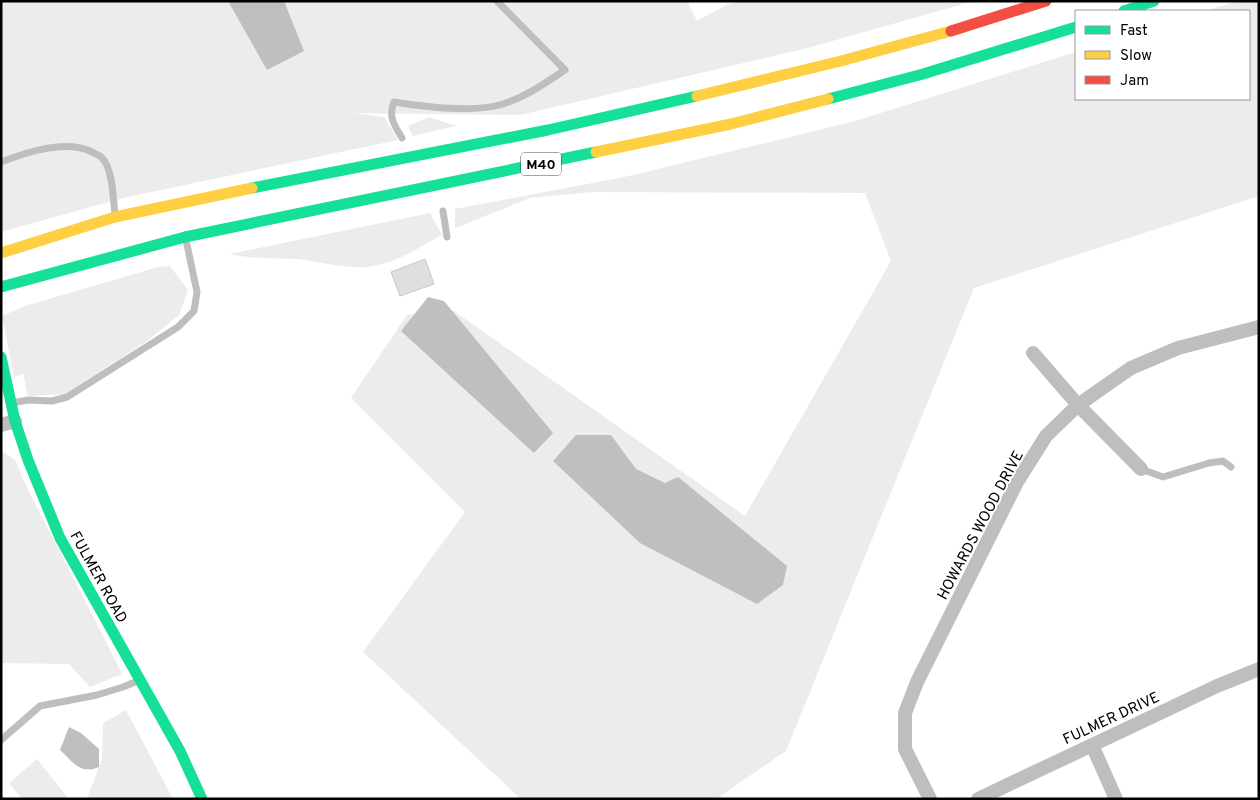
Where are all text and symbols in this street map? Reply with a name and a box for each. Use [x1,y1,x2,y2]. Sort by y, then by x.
legend [1075,10,1250,100]
text: Fast [1120,22,1148,41]
text: Slow [1120,47,1152,66]
text: Jam [1120,72,1149,91]
road number: M40 [521,152,561,175]
street label: HOWARDS WOOD DRIVE [934,448,1029,604]
street label: FULMER ROAD [65,529,131,627]
street label: FULMER DRIVE [1060,689,1163,750]

